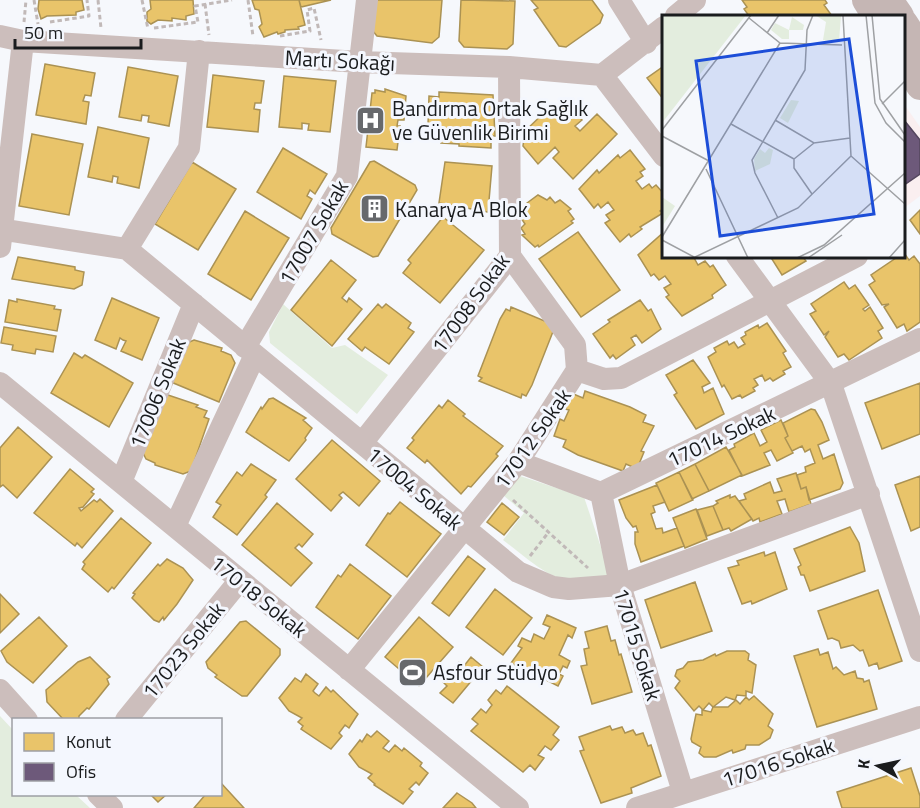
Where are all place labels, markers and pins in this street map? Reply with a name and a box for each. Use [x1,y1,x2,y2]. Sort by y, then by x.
place label: Bandırma Ortak Sağlık ve Güvenlik Birimi [392,92,588,148]
hospital icon: Bandırma Ortak Sağlık ve Güvenlik Birimi [355,104,387,136]
building icon: Kanarya A Blok [358,193,390,225]
place label: Kanarya A Blok [395,193,528,225]
sports icon: Asfour Stüdyo [396,656,428,688]
place label: Asfour Stüdyo [433,656,558,688]

